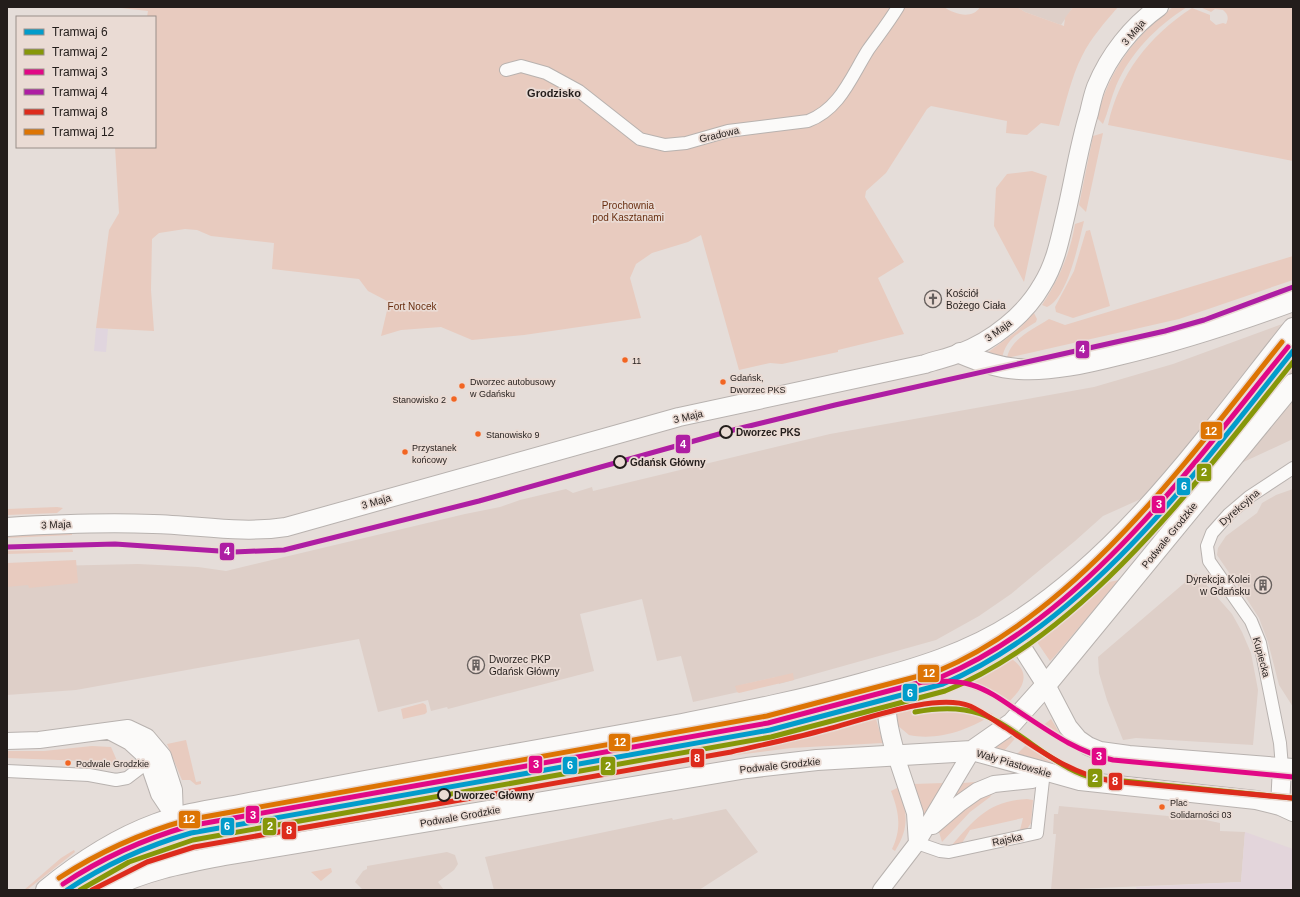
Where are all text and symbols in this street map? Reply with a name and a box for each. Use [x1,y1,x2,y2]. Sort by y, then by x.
legend [16,16,156,148]
street label: 3 Maja [1119,17,1148,47]
text: Tramwaj 6 [52,25,108,39]
text: Tramwaj 2 [52,45,108,59]
text: Tramwaj 3 [52,65,108,79]
text: Tramwaj 4 [52,85,108,99]
district label: Grodzisko [527,87,581,99]
text: Tramwaj 8 [52,105,108,119]
street label: Gradowa [698,124,741,144]
text: Tramwaj 12 [52,125,115,139]
park label: Prochownia pod Kasztanami [592,200,664,223]
place label: Kościół Bożego Ciała [946,288,1006,311]
church icon: Kościół Bożego Ciała [923,289,943,309]
park label: Fort Nocek [388,301,437,312]
street label: 3 Maja [983,317,1014,344]
line badge: 4 [1075,340,1090,359]
text: 4 [1079,343,1086,355]
marker: 11 [620,355,630,365]
place label: 11 [632,356,641,366]
place label: Gdańsk, Dworzec PKS [730,373,786,395]
place label: Dworzec autobusowy w Gdańsku [469,377,556,399]
marker: Gdańsk, Dworzec PKS [718,377,728,387]
marker: Dworzec autobusowy w Gdańsku [457,381,467,391]
marker: Stanowisko 2 [449,394,459,404]
place label: Stanowisko 2 [392,395,446,405]
street label: 3 Maja [672,408,704,425]
line badge: 12 [1200,421,1223,440]
marker: Dworzec PKS [719,425,733,439]
text: 12 [1205,425,1217,437]
place label: Dworzec PKS [736,427,801,438]
marker: Stanowisko 9 [473,429,483,439]
place label: Stanowisko 9 [486,430,540,440]
line badge: 4 [675,434,691,454]
text: 4 [680,438,687,450]
place label: Przystanek końcowy [412,443,457,465]
marker: Przystanek końcowy [400,447,410,457]
marker: Gdańsk Główny [613,455,627,469]
place label: Gdańsk Główny [630,457,706,468]
line badge: 2 [1196,463,1212,482]
text: 2 [1201,466,1207,478]
line badge: 6 [1176,477,1191,496]
text: 6 [1181,480,1187,492]
street label: Dyrekcyjna [1217,487,1262,528]
street label: 3 Maja [360,492,393,511]
line badge: 3 [1151,495,1166,514]
text: 3 [1156,498,1162,510]
street label: Podwale Grodzkie [1140,500,1199,570]
street label: 3 Maja [41,518,72,531]
line badge: 4 [219,542,235,561]
text: 4 [224,545,231,557]
place label: Dyrekcja Kolei w Gdańsku [1186,574,1250,597]
building icon: Dyrekcja Kolei w Gdańsku [1253,575,1273,595]
street label: Kupiecka [1251,636,1272,679]
place label: Dworzec PKP Gdańsk Główny [489,654,560,677]
building icon: Dworzec PKP Gdańsk Główny [466,655,486,675]
line badge: 12 [917,664,940,683]
text: 12 [923,667,935,679]
line badge: 6 [902,683,918,702]
text: 6 [907,687,913,699]
line badge: 12 [608,733,631,752]
text: 12 [614,736,626,748]
line badge: 3 [1091,747,1107,766]
line badge: 8 [690,748,705,768]
street label: Wały Piastowskie [975,748,1053,780]
text: 3 [1096,750,1102,762]
text: 8 [694,752,700,764]
line badge: 3 [528,755,543,774]
line badge: 6 [562,756,578,775]
line badge: 2 [600,756,616,776]
street label: Podwale Grodzkie [739,756,821,775]
marker: Podwale Grodzkie [63,758,73,768]
text: 3 [533,758,539,770]
place label: Podwale Grodzkie [76,759,149,769]
text: 6 [567,759,573,771]
text: 2 [605,760,611,772]
line badge: 2 [1087,768,1103,788]
text: 2 [1092,772,1098,784]
line badge: 8 [1108,772,1123,791]
text: 8 [1112,775,1118,787]
marker: Dworzec Główny [437,788,451,802]
place label: Dworzec Główny [454,790,534,801]
place label: Plac Solidarności 03 [1170,798,1232,820]
marker: Plac Solidarności 03 [1157,802,1167,812]
street label: Podwale Grodzkie [419,804,501,829]
line badge: 3 [245,805,260,824]
text: 3 [250,809,256,821]
line badge: 12 [178,810,201,829]
text: 12 [183,813,195,825]
line badge: 6 [220,817,235,836]
line badge: 2 [262,817,277,836]
text: 6 [224,820,230,832]
text: 2 [267,820,273,832]
line badge: 8 [281,821,297,840]
text: 8 [286,824,292,836]
street label: Rajska [991,831,1024,848]

